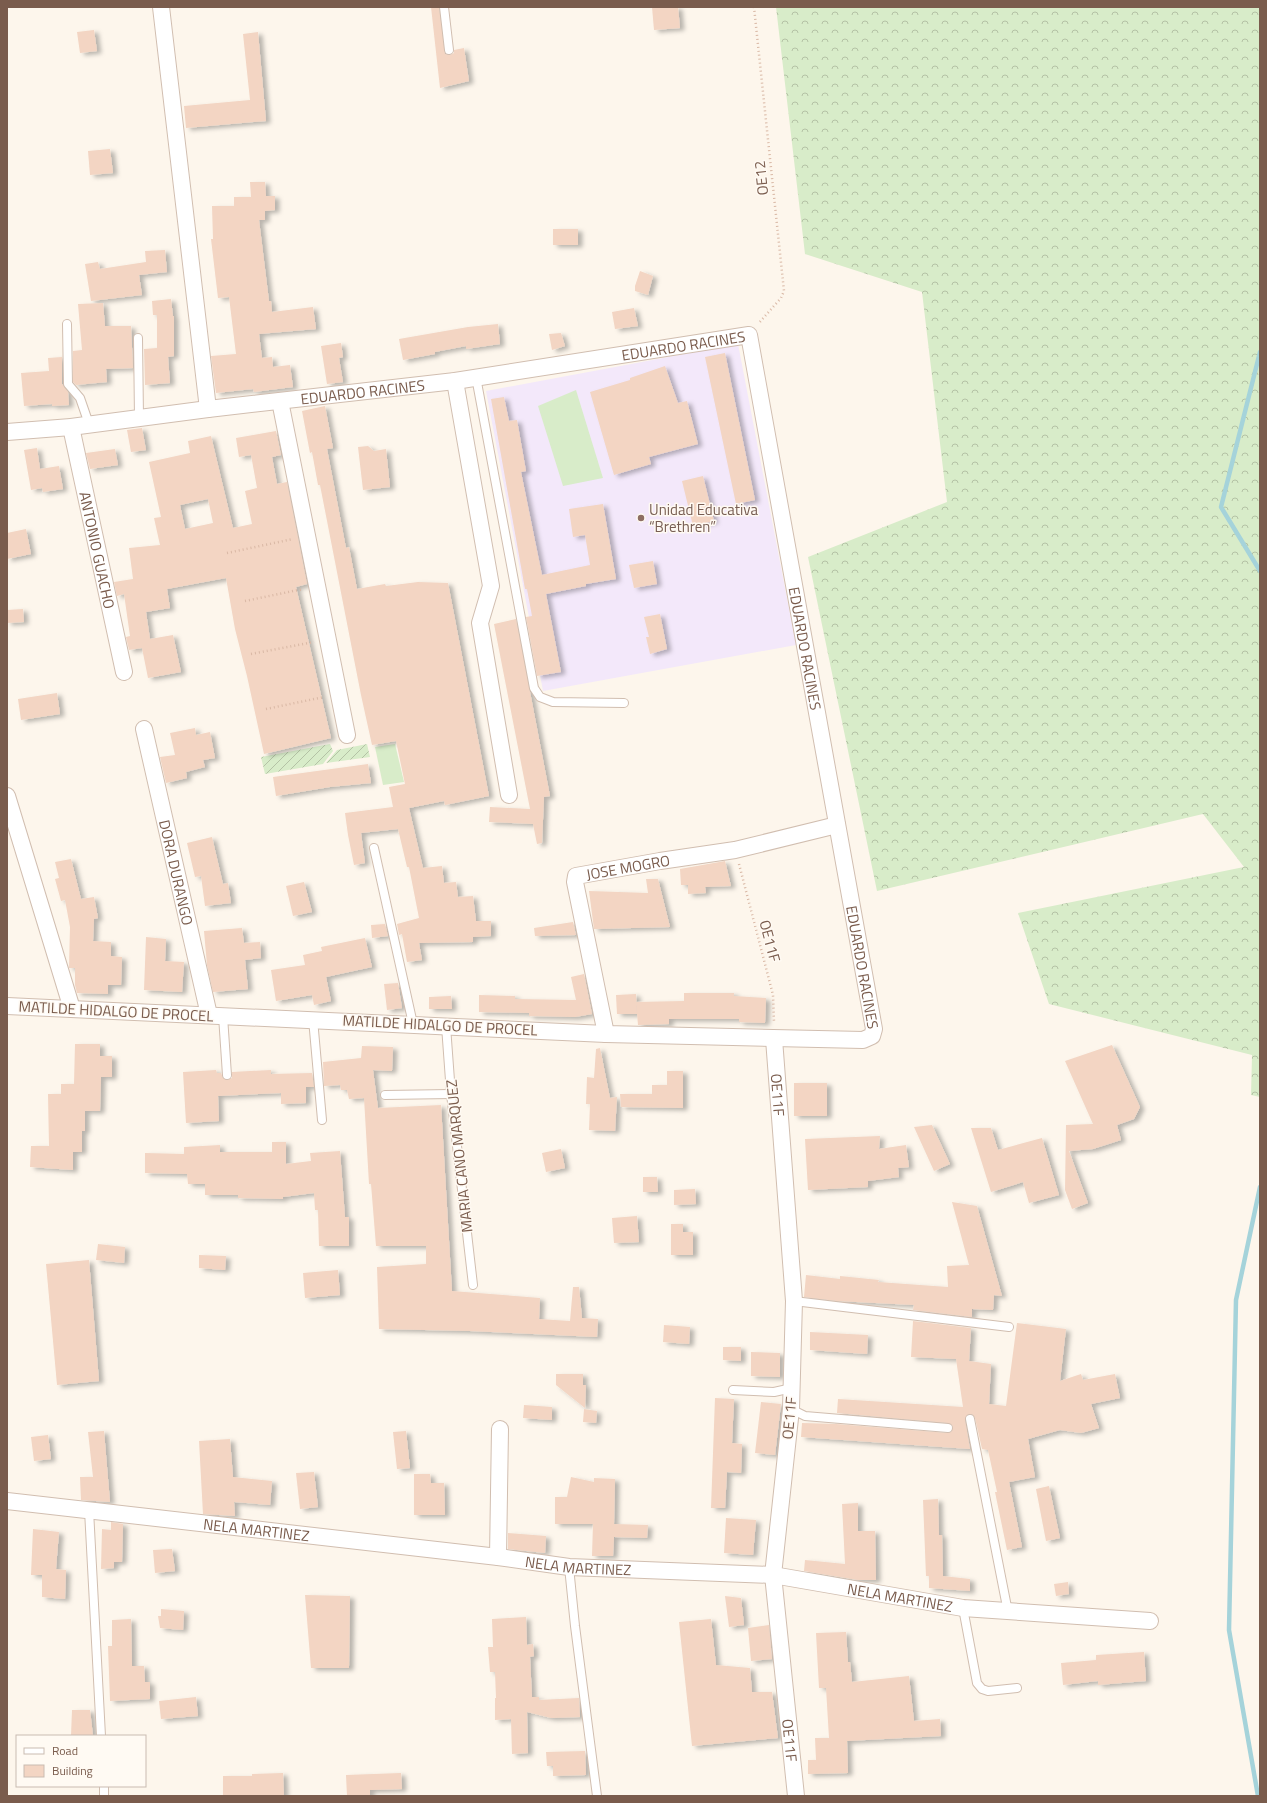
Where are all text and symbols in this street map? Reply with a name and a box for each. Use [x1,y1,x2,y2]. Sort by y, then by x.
street label: OE12 [748,159,774,197]
street label: EDUARDO RACINES [620,324,747,366]
street label: EDUARDO RACINES [299,373,426,410]
street label: ANTONIO GUACHO [74,489,122,611]
place label: Unidad Educativa “Brethren” [649,498,758,538]
marker: Unidad Educativa “Brethren” [636,513,646,523]
street label: EDUARDO RACINES [783,585,828,712]
street label: DORA DURANGO [153,817,200,928]
street label: JOSE MOGRO [584,848,672,886]
street label: EDUARDO RACINES [840,904,885,1031]
street label: OE11F [753,917,787,965]
street label: MATILDE HIDALGO DE PROCEL [18,994,214,1028]
street label: MATILDE HIDALGO DE PROCEL [342,1008,538,1042]
street label: OE11F [765,1073,791,1117]
street label: MARIA CANO MARQUEZ [440,1078,478,1234]
street label: OE11F [776,1396,802,1440]
street label: NELA MARTINEZ [202,1512,311,1547]
street label: NELA MARTINEZ [524,1549,632,1581]
street label: NELA MARTINEZ [846,1577,955,1618]
street label: OE11F [777,1718,804,1763]
legend [16,1735,146,1787]
text: Road [52,1741,78,1760]
text: Building [52,1761,93,1780]

